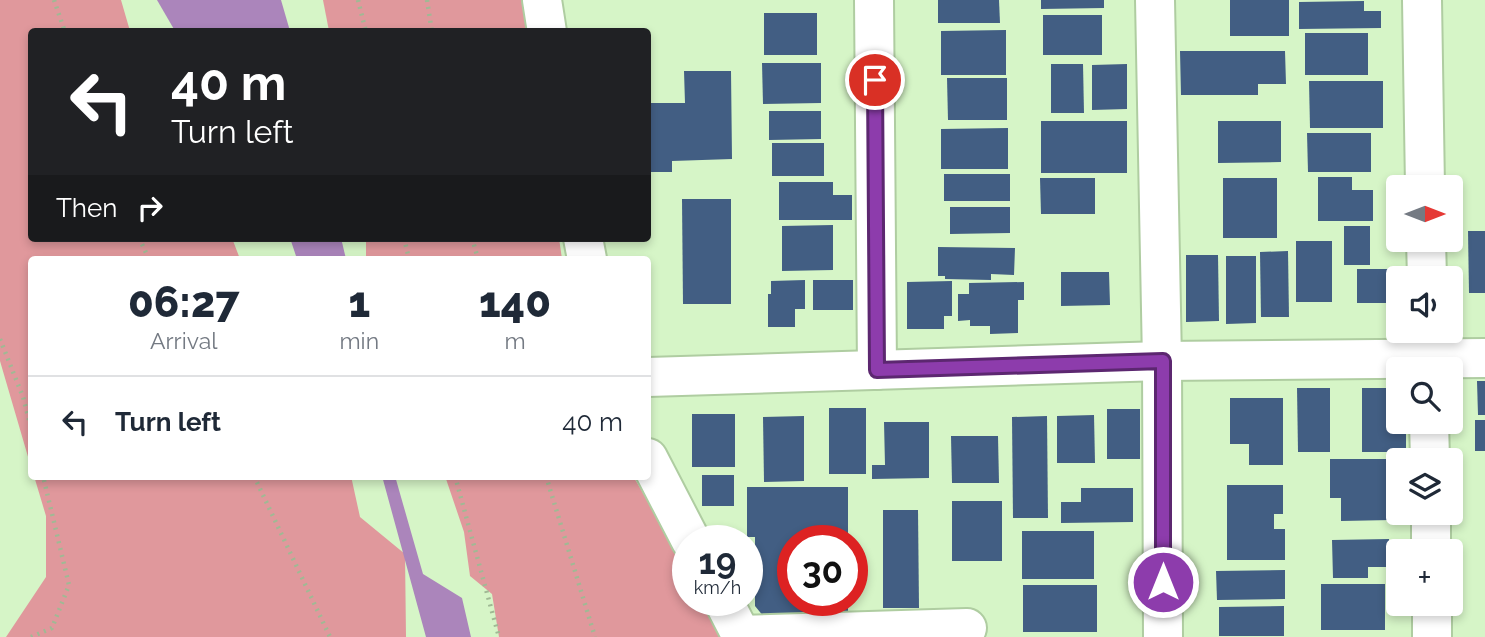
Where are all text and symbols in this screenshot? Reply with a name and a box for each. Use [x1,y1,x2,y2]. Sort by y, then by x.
pin [845,50,905,110]
text: 40 m [171,54,286,111]
icon: left [56,56,147,147]
icon: arrive [856,61,894,99]
text: Turn left [171,113,293,150]
north arrow [1386,175,1463,252]
map controls [1386,175,1463,616]
icon: right [131,189,169,227]
text: Then [56,193,117,223]
button: sound [1386,266,1463,343]
text: 06:27 [128,278,239,327]
text: 1 [348,278,370,327]
text: 140 [479,278,551,327]
text: Arrival [150,327,217,354]
text: min [339,327,379,354]
text: m [504,327,526,354]
button: search [1386,357,1463,434]
icon: left [56,403,94,441]
text: Turn left [115,407,221,437]
text: 40 m [562,407,623,437]
button: layers [1386,448,1463,525]
speed limit sign: 30 [777,525,868,616]
button: + [1386,539,1463,616]
text: 19 [699,541,736,582]
position arrow [1126,545,1200,619]
text: km/h [694,577,741,598]

